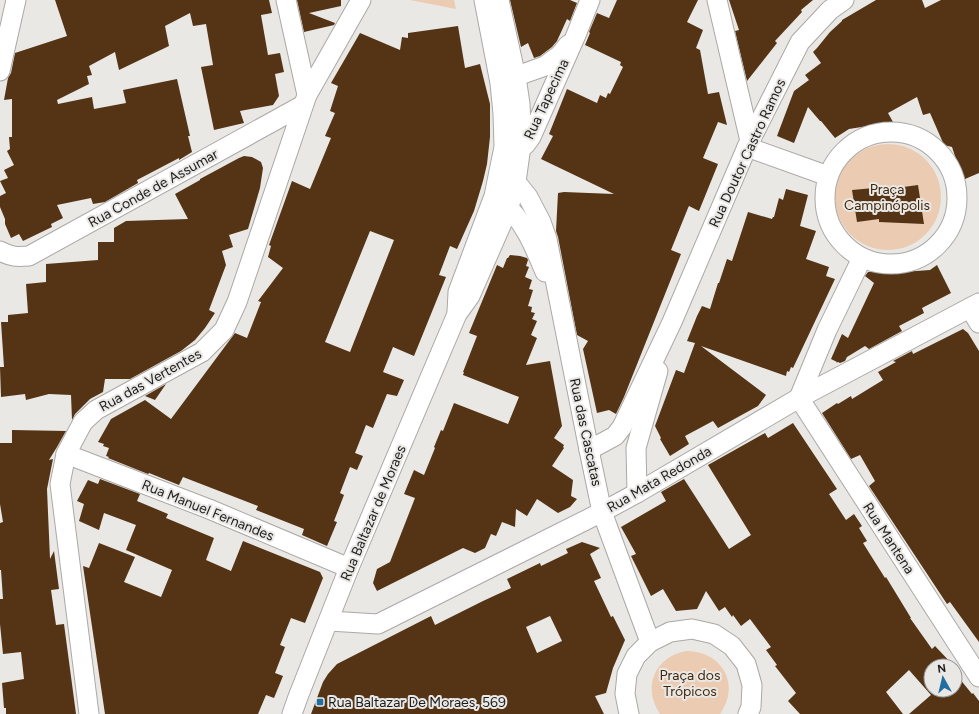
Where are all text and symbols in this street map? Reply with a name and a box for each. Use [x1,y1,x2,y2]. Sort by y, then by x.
street label: Rua Tapecima [520,56,573,142]
street label: Rua Doutor Castro Ramos [705,76,789,230]
street label: Rua Conde de Assumar [85,146,221,231]
park label: Praça Campinópolis [844,181,930,214]
street label: Rua das Vertentes [96,345,204,416]
street label: Rua das Cascatas [566,377,605,488]
street label: Rua Baltazar de Moraes [337,443,410,584]
street label: Rua Mata Redonda [604,443,715,516]
street label: Rua Manuel Fernandes [139,476,276,545]
street label: Rua Mantena [859,499,918,577]
north arrow [923,658,963,698]
text: N [937,662,947,676]
park label: Praça dos Trópicos [660,667,720,700]
place label: Rua Baltazar De Moraes, 569 [328,694,506,711]
marker: Rua Baltazar De Moraes, 569 [315,697,325,707]

